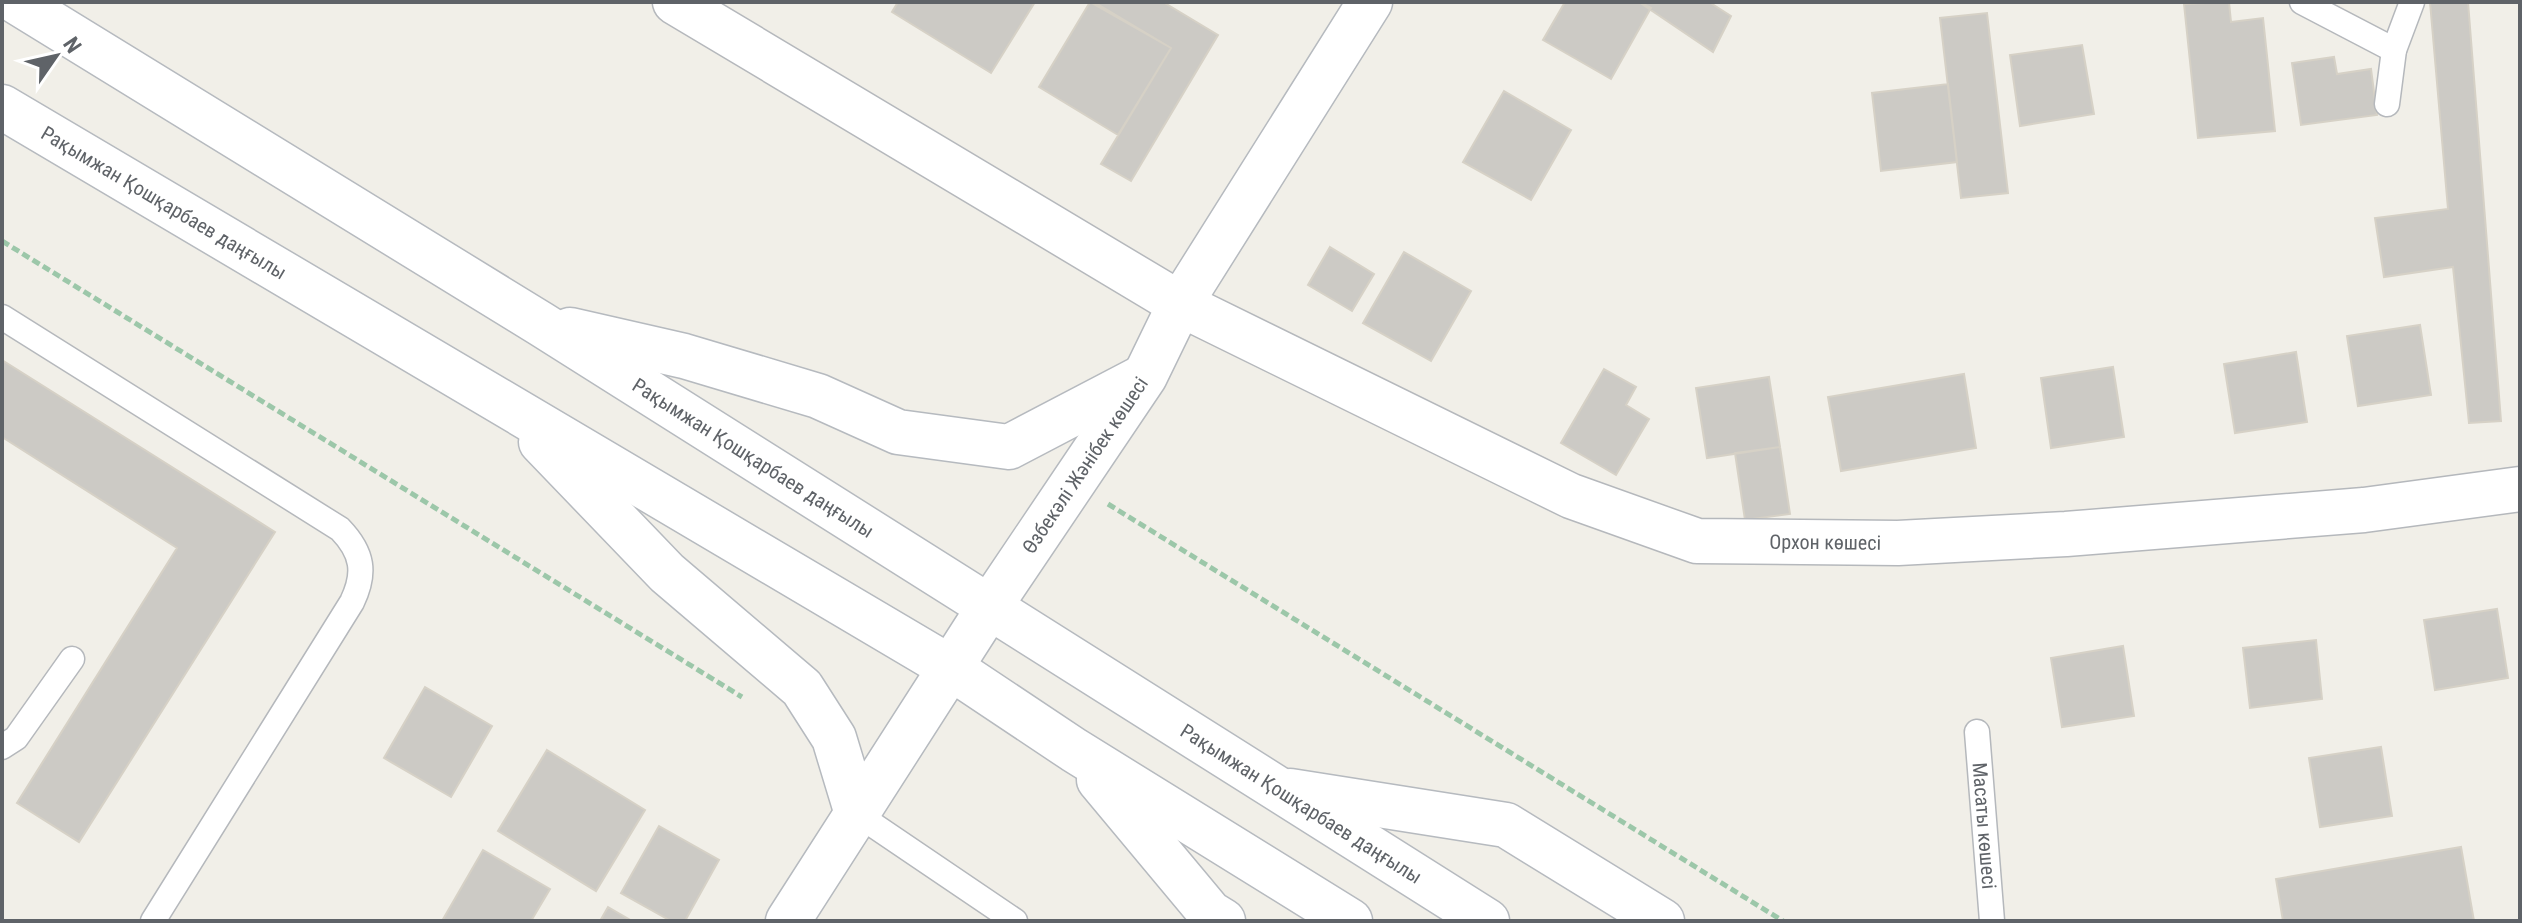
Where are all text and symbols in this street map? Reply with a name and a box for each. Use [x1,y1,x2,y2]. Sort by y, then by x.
north arrow [16,16,96,96]
text: N [58,33,86,58]
street label: Рақымжан Қошқарбаев даңғылы [37,121,291,284]
street label: Өзбекәлі Жәнібек көшесі [1017,372,1153,558]
street label: Рақымжан Қошқарбаев даңғылы [628,373,878,543]
street label: Орхон көшесі [1769,530,1881,555]
street label: Рақымжан Қошқарбаев даңғылы [1176,719,1426,889]
street label: Масаты көшесі [1967,762,2001,890]

